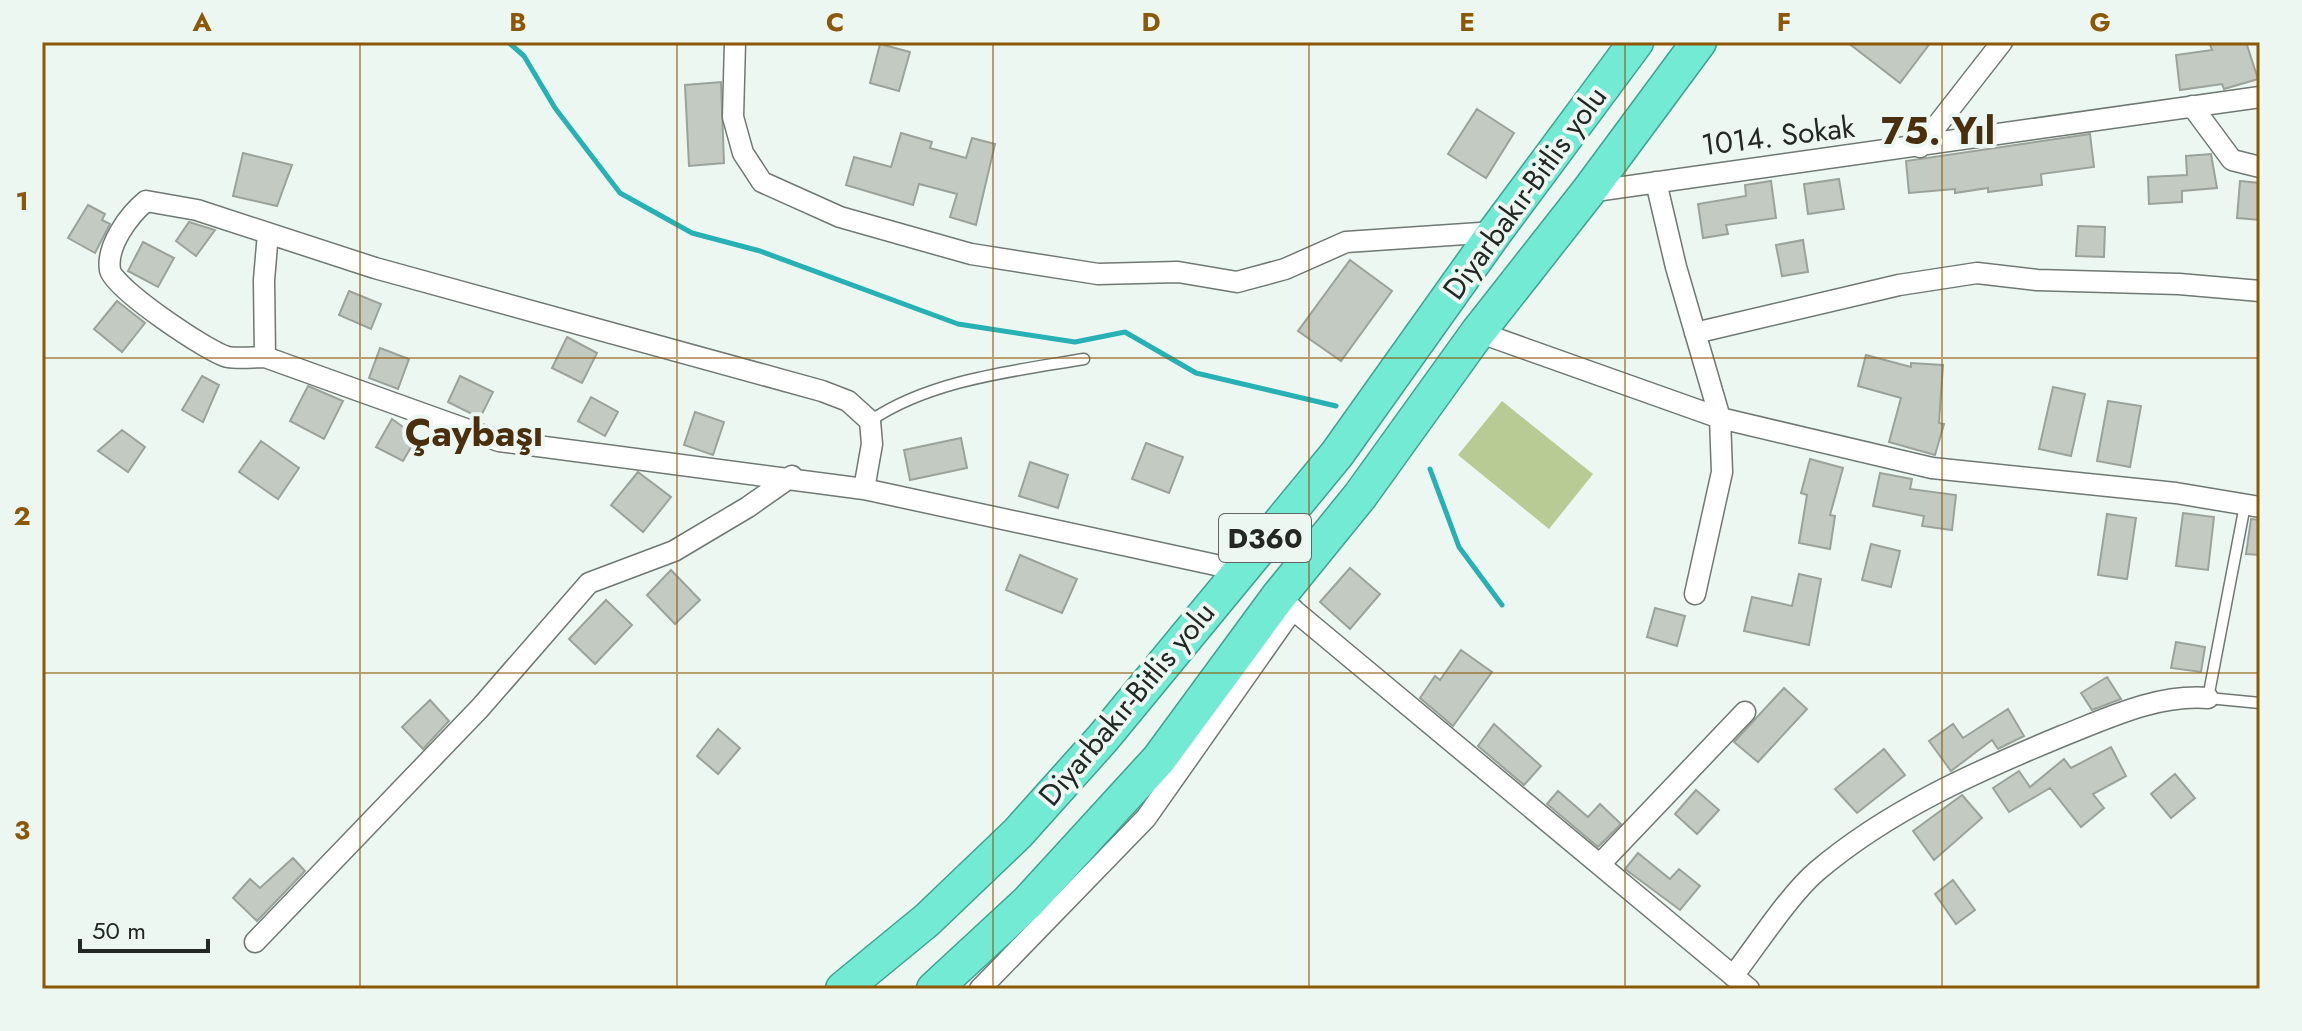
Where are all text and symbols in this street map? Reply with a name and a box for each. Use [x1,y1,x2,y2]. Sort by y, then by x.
text: A [191,3,212,41]
text: B [509,3,527,41]
text: C [826,3,844,41]
text: D [1141,3,1161,41]
text: E [1459,3,1475,41]
text: F [1777,3,1791,41]
text: G [2089,3,2111,41]
street label: Diyarbakır-Bitlis yolu [1432,77,1617,308]
district label: 75. Yıl [1881,103,1995,158]
street label: 1014. Sokak [1699,105,1858,166]
text: 1 [15,182,29,220]
district label: Çaybaşı [405,405,543,460]
text: 2 [13,497,31,535]
road number: D360 [1219,514,1311,562]
street label: Diyarbakır-Bitlis yolu [1028,592,1225,815]
text: 3 [14,811,30,849]
scale bar [80,903,208,953]
text: 50 m [92,913,146,948]

